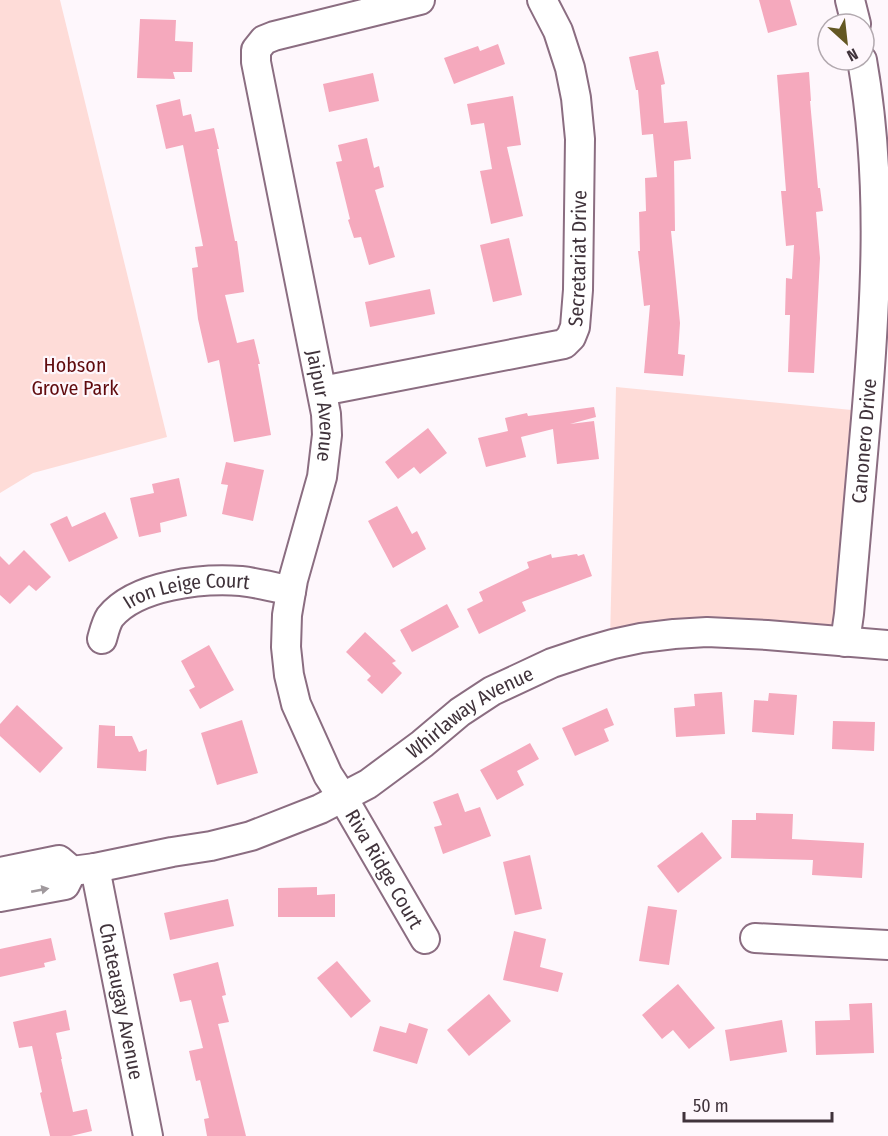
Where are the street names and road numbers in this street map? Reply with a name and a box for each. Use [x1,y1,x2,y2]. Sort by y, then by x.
street label: Secretariat Drive [563,190,591,327]
street label: Jaipur Avenue [301,347,339,463]
street label: Canonero Drive [847,378,881,504]
street label: Iron Leige Court [119,568,252,614]
street label: Whirlaway Avenue [402,661,537,763]
street label: Riva Ridge Court [340,805,428,933]
street label: Chateaugay Avenue [94,921,149,1082]

